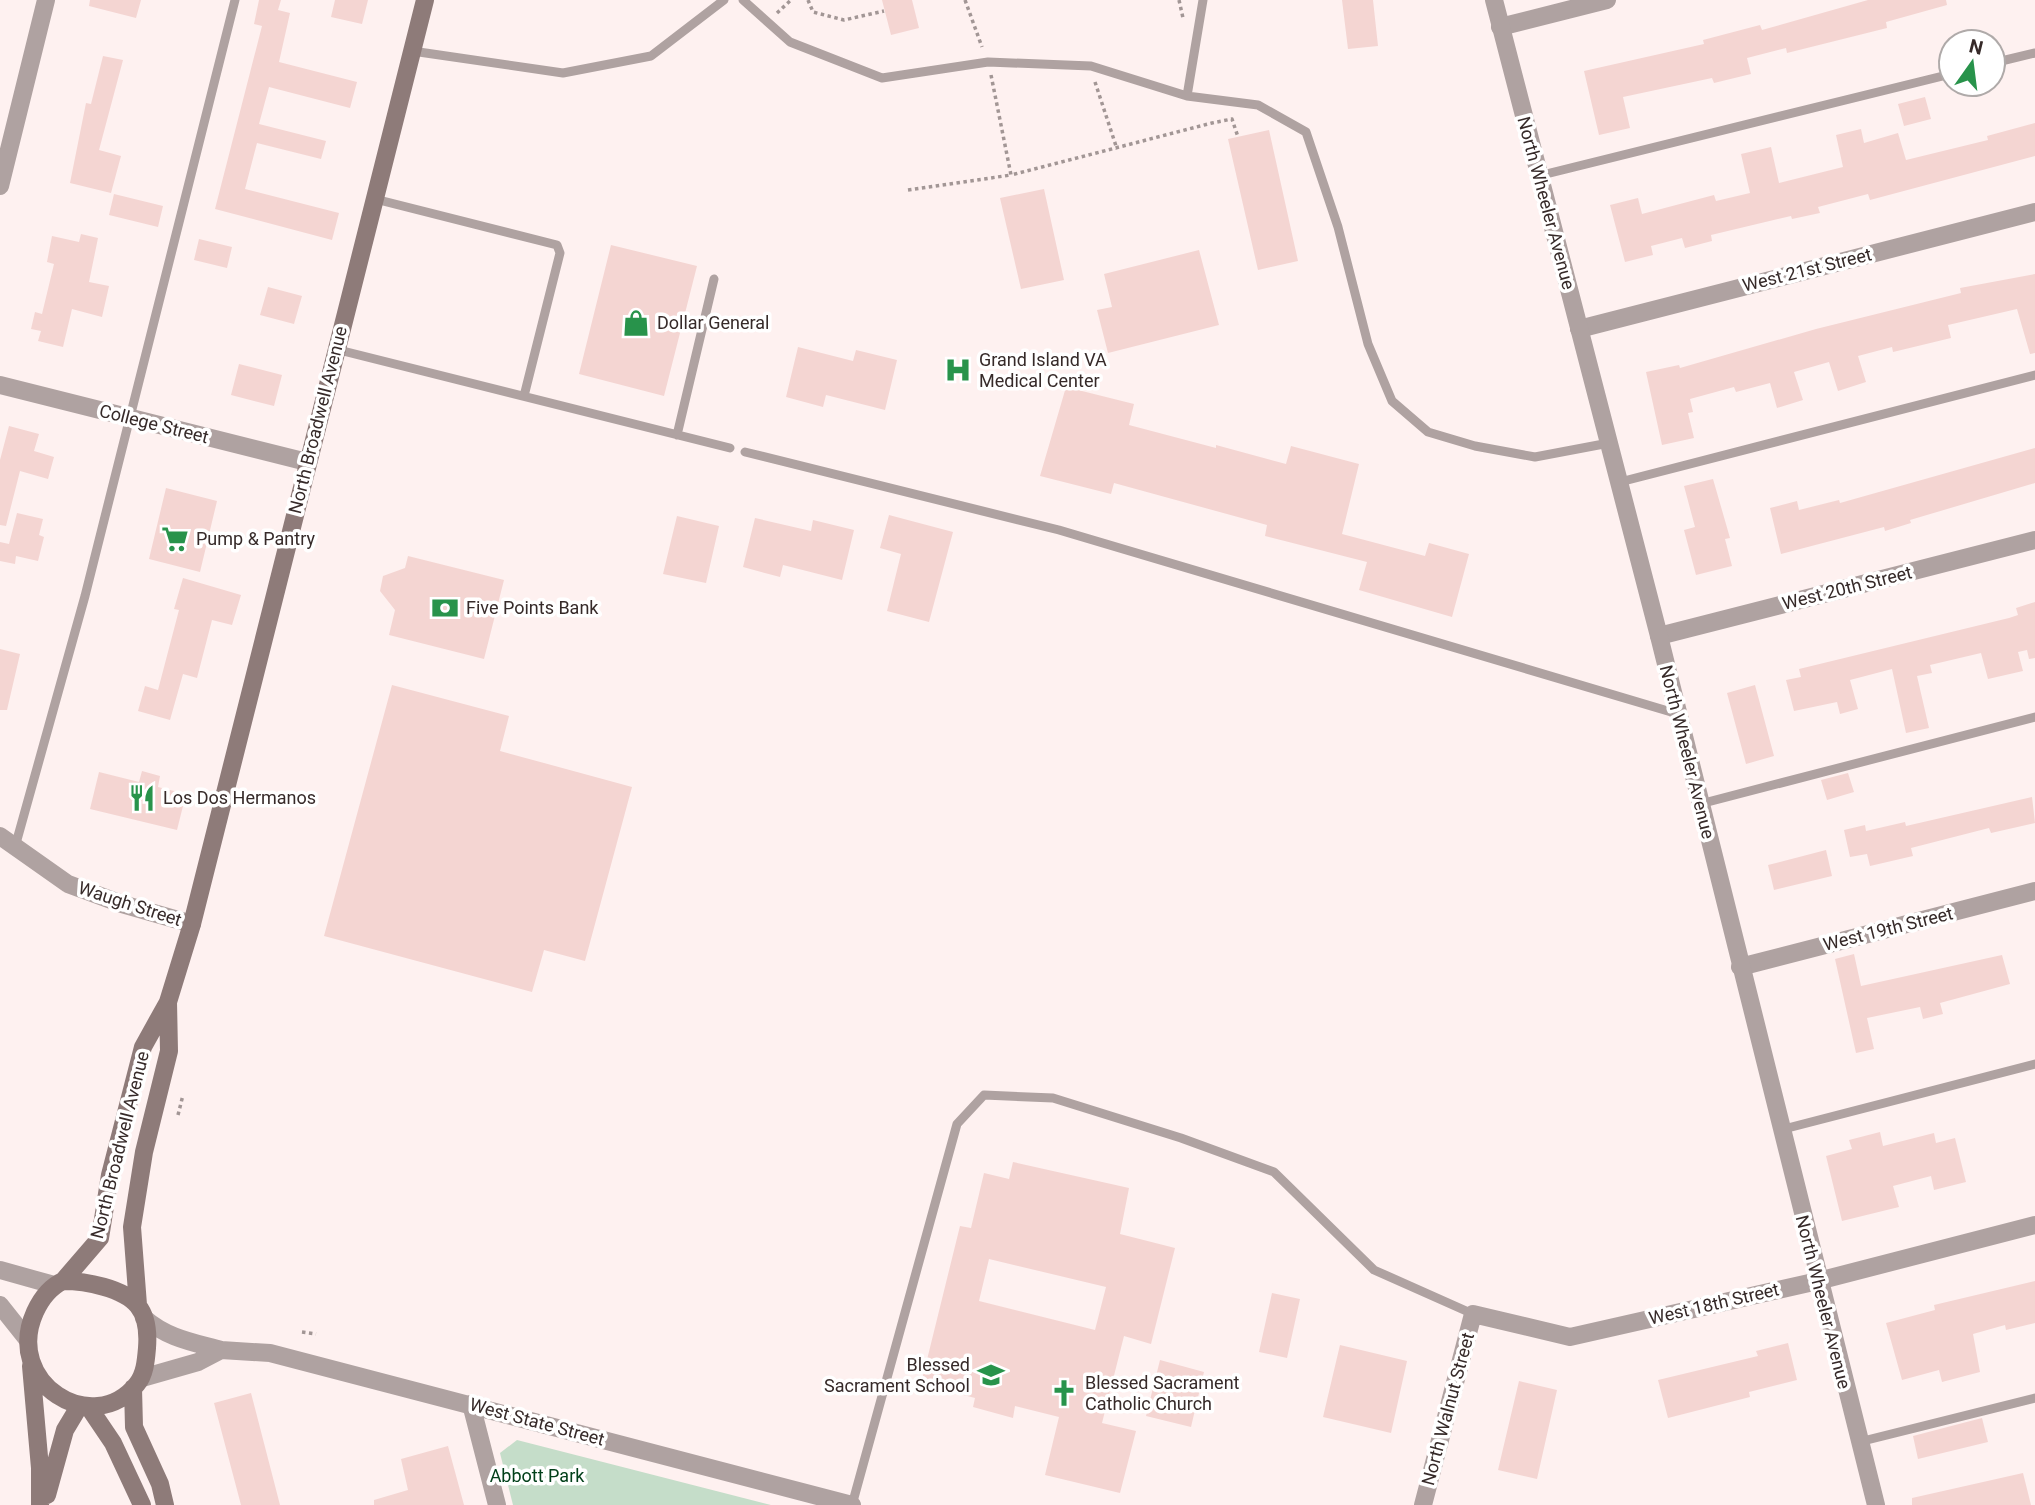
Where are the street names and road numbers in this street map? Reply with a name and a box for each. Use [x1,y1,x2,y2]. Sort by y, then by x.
street label: North Wheeler Avenue [1513,114,1580,292]
street label: West 21st Street [1740,243,1874,296]
street label: North Broadwell Avenue [284,324,351,516]
street label: College Street [97,400,211,447]
street label: West 20th Street [1780,561,1914,614]
street label: North Wheeler Avenue [1656,663,1719,841]
street label: Waugh Street [76,877,185,930]
street label: West 19th Street [1821,902,1955,955]
street label: North Broadwell Avenue [86,1049,153,1241]
street label: North Wheeler Avenue [1792,1213,1855,1391]
street label: West 18th Street [1647,1278,1781,1329]
street label: North Walnut Street [1417,1330,1478,1488]
street label: West State Street [467,1393,607,1450]

